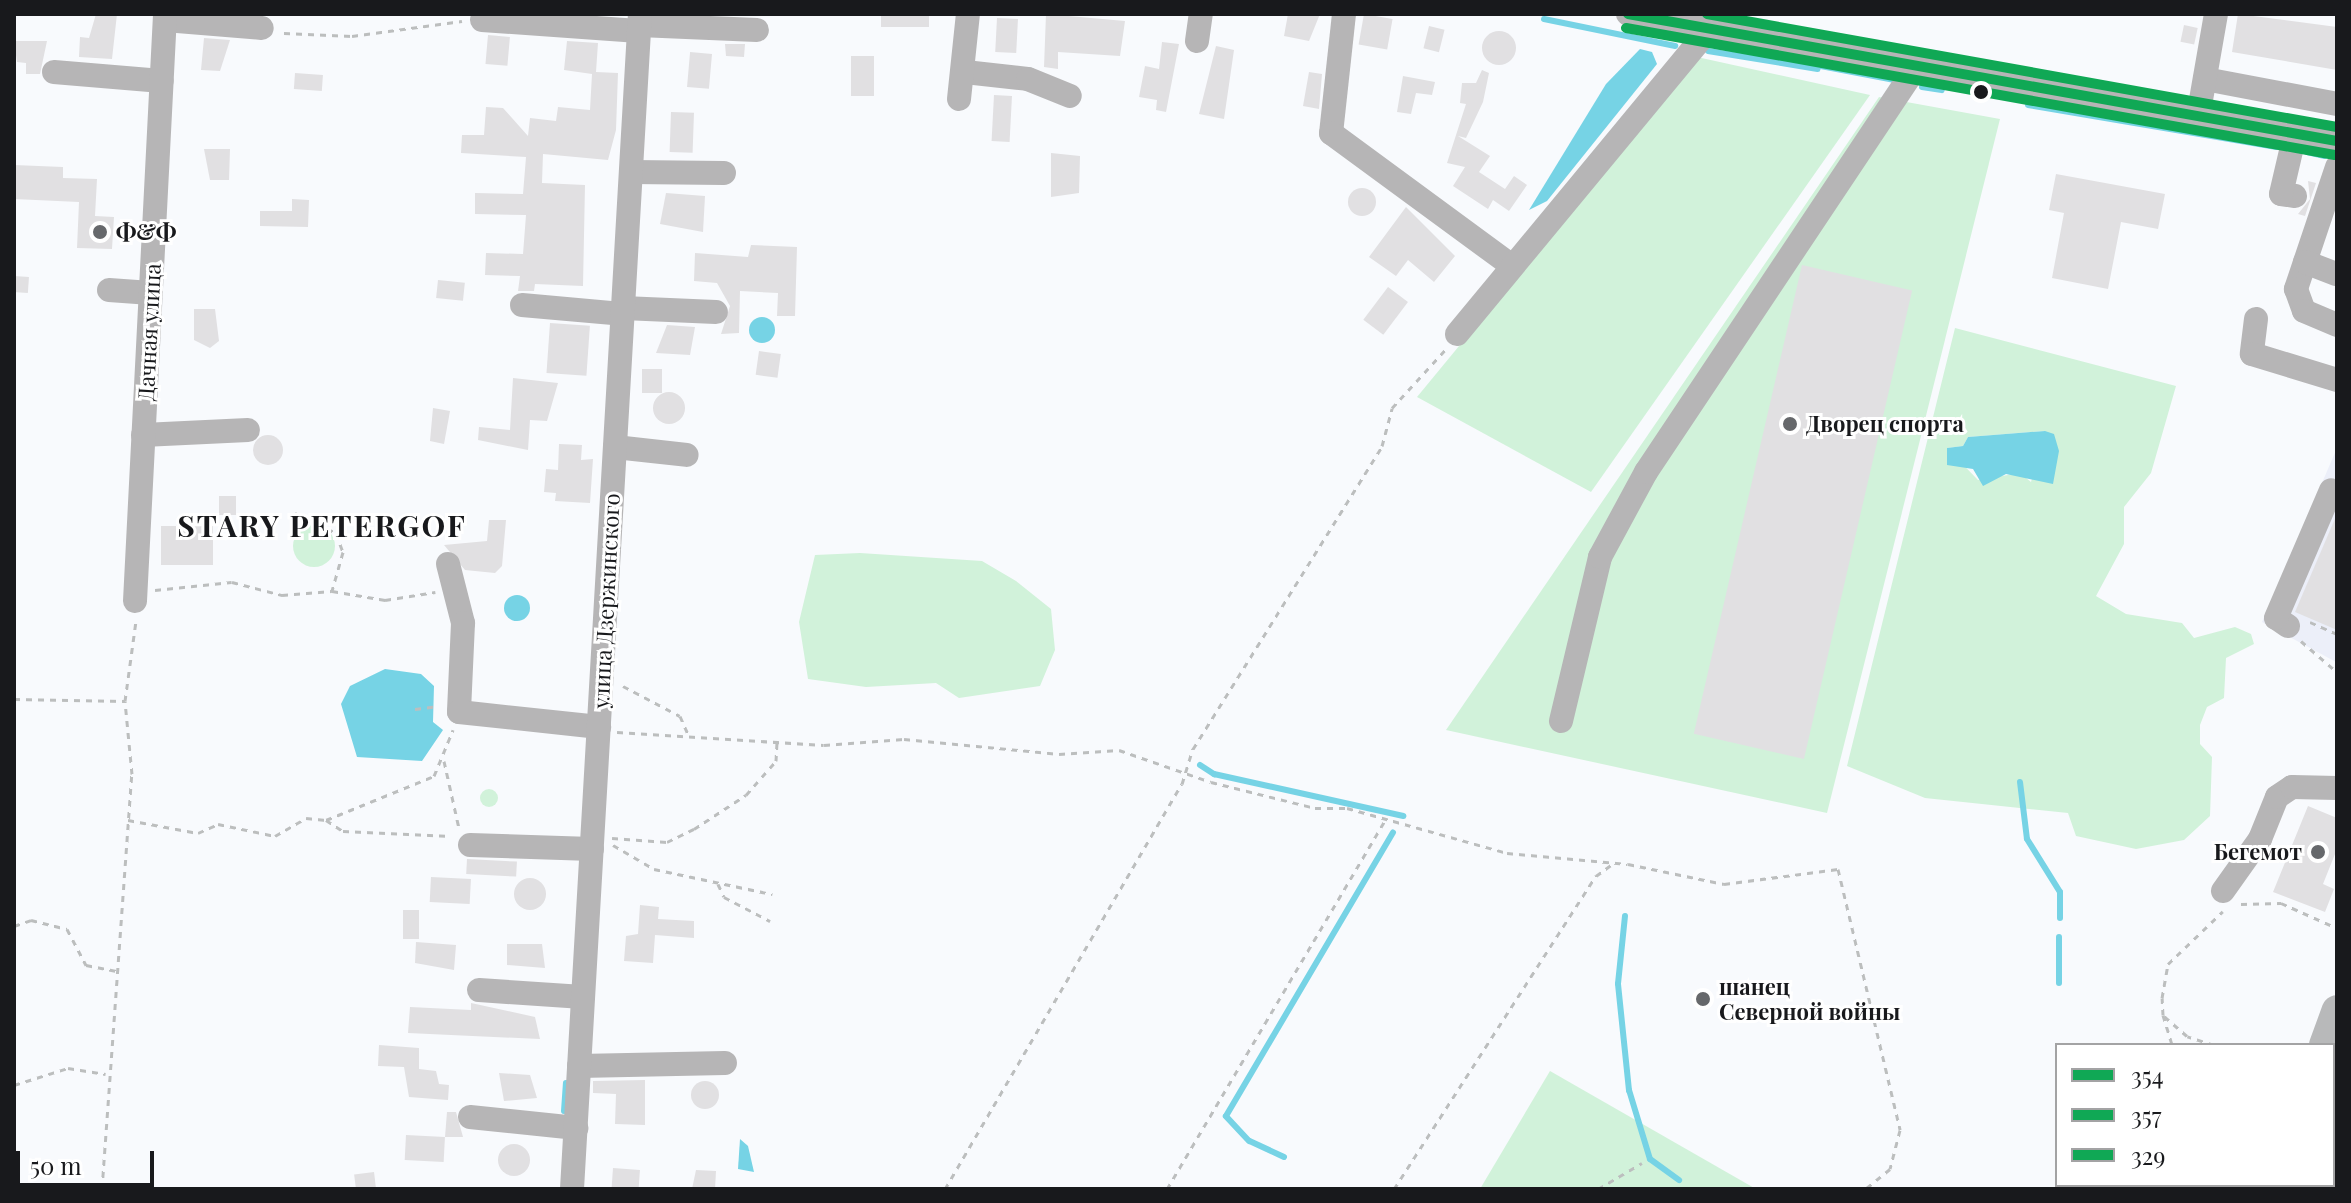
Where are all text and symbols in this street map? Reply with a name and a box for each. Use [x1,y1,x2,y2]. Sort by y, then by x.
unlabelled marker [1973,84,1989,100]
place label: Ф&Ф [116,219,176,245]
marker: Ф&Ф [91,223,109,241]
street label: Дачная улица [132,263,166,401]
place label: Дворец спорта [1806,411,1964,437]
marker: Дворец спорта [1781,415,1799,433]
street label: улица Дзержинского [587,493,625,709]
district label: STARY PETERGOF [177,507,467,543]
place label: Бегемот [2214,839,2302,865]
marker: Бегемот [2309,843,2327,861]
place label: шанец Северной войны [1719,973,1900,1024]
marker: шанец Северной войны [1694,990,1712,1008]
legend [2055,1043,2335,1187]
text: 354 [2131,1059,2164,1091]
text: 357 [2131,1099,2162,1131]
scale bar [20,1135,158,1185]
text: 329 [2131,1139,2166,1171]
text: 50 m [30,1149,82,1181]

